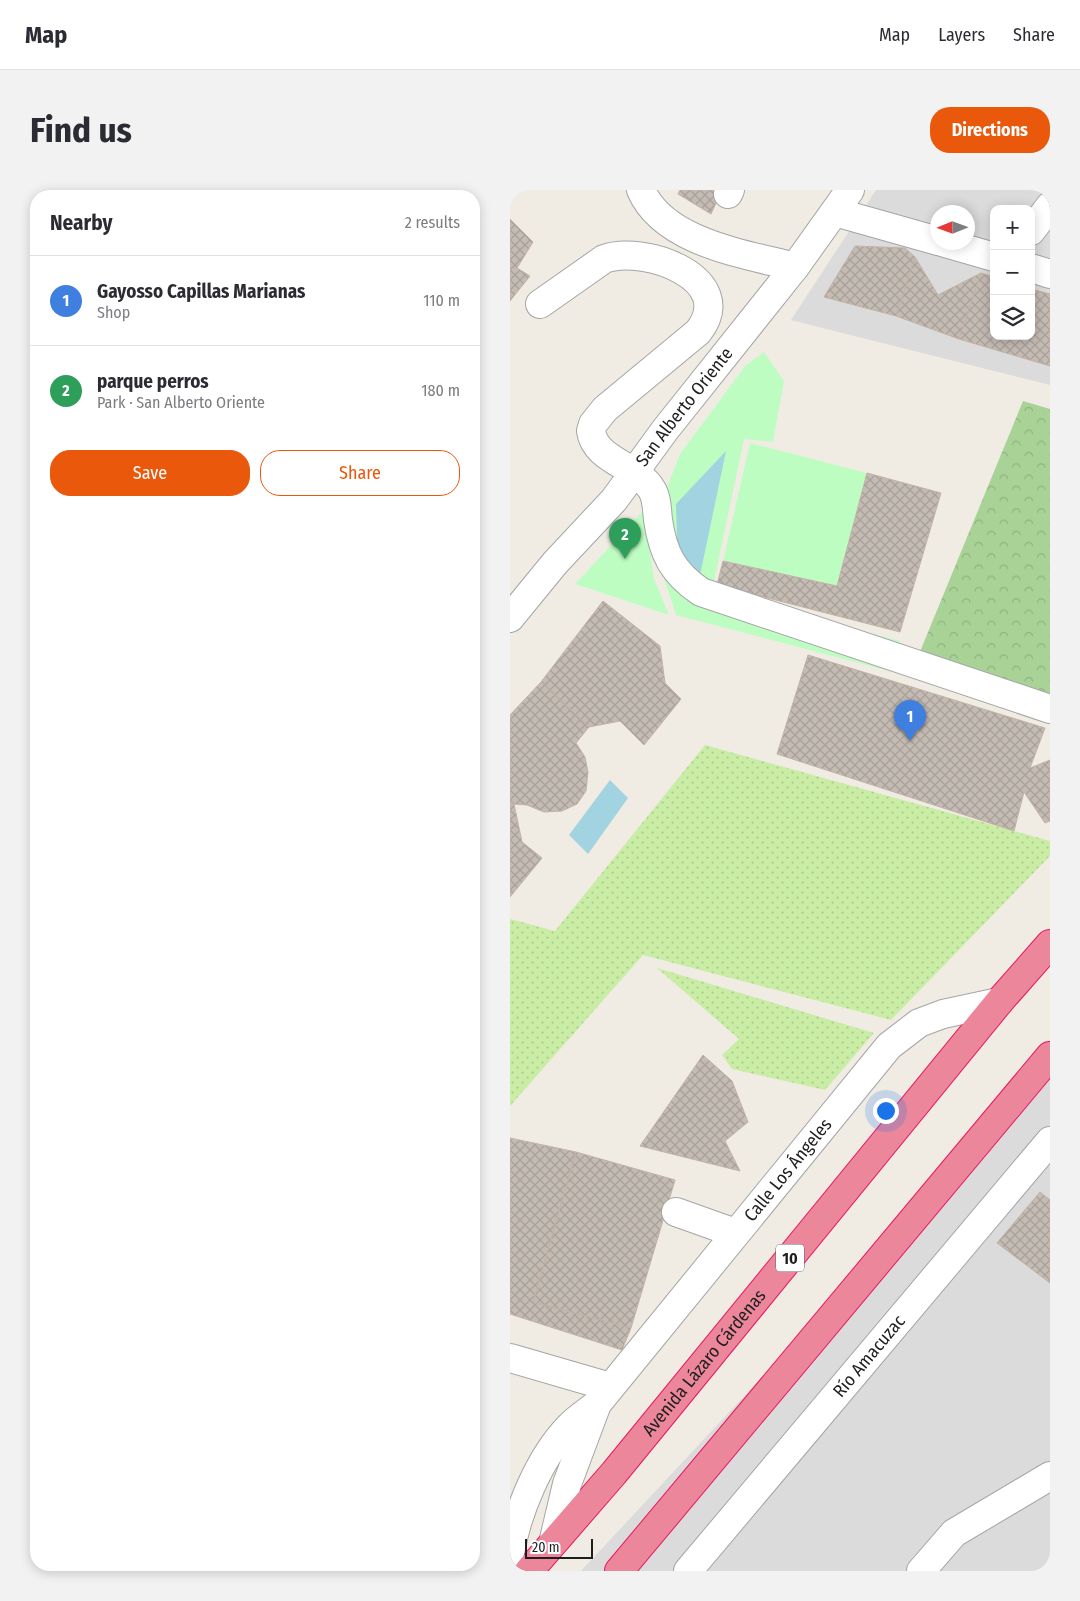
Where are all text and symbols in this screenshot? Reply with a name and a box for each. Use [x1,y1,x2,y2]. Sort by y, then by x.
text: Map [25,21,67,49]
text: Map [879,24,910,46]
text: Layers [938,24,985,46]
text: Share [1013,24,1055,46]
button: Directions [930,107,1050,153]
text: Find us [30,109,132,151]
north arrow [930,205,975,250]
map controls [990,205,1035,340]
button: + [990,205,1035,250]
text: Nearby [50,210,112,236]
text: 2 results [405,213,460,232]
button: − [990,250,1035,295]
text: Gayosso Capillas Marianas [97,280,305,303]
text: 1 [63,291,69,310]
text: 110 m [423,291,460,310]
button: layers [990,295,1035,340]
text: Shop [97,303,130,322]
street label: San Alberto Oriente [631,343,738,471]
text: parque perros [97,370,209,393]
text: 2 [62,381,70,400]
text: 180 m [421,381,460,400]
text: Park · San Alberto Oriente [97,393,265,412]
button: Save [50,450,250,496]
button: Share [260,450,460,496]
pin: 2 [609,518,641,559]
pin: 1 [894,700,926,741]
your location [873,1098,899,1124]
street label: Calle Los Ángeles [739,1114,837,1226]
road number: 10 [776,1244,804,1272]
street label: Avenida Lázaro Cárdenas [638,1285,771,1441]
street label: Río Amacuzac [828,1310,910,1402]
scale bar [525,1536,592,1559]
text: 20 m [532,1539,560,1556]

